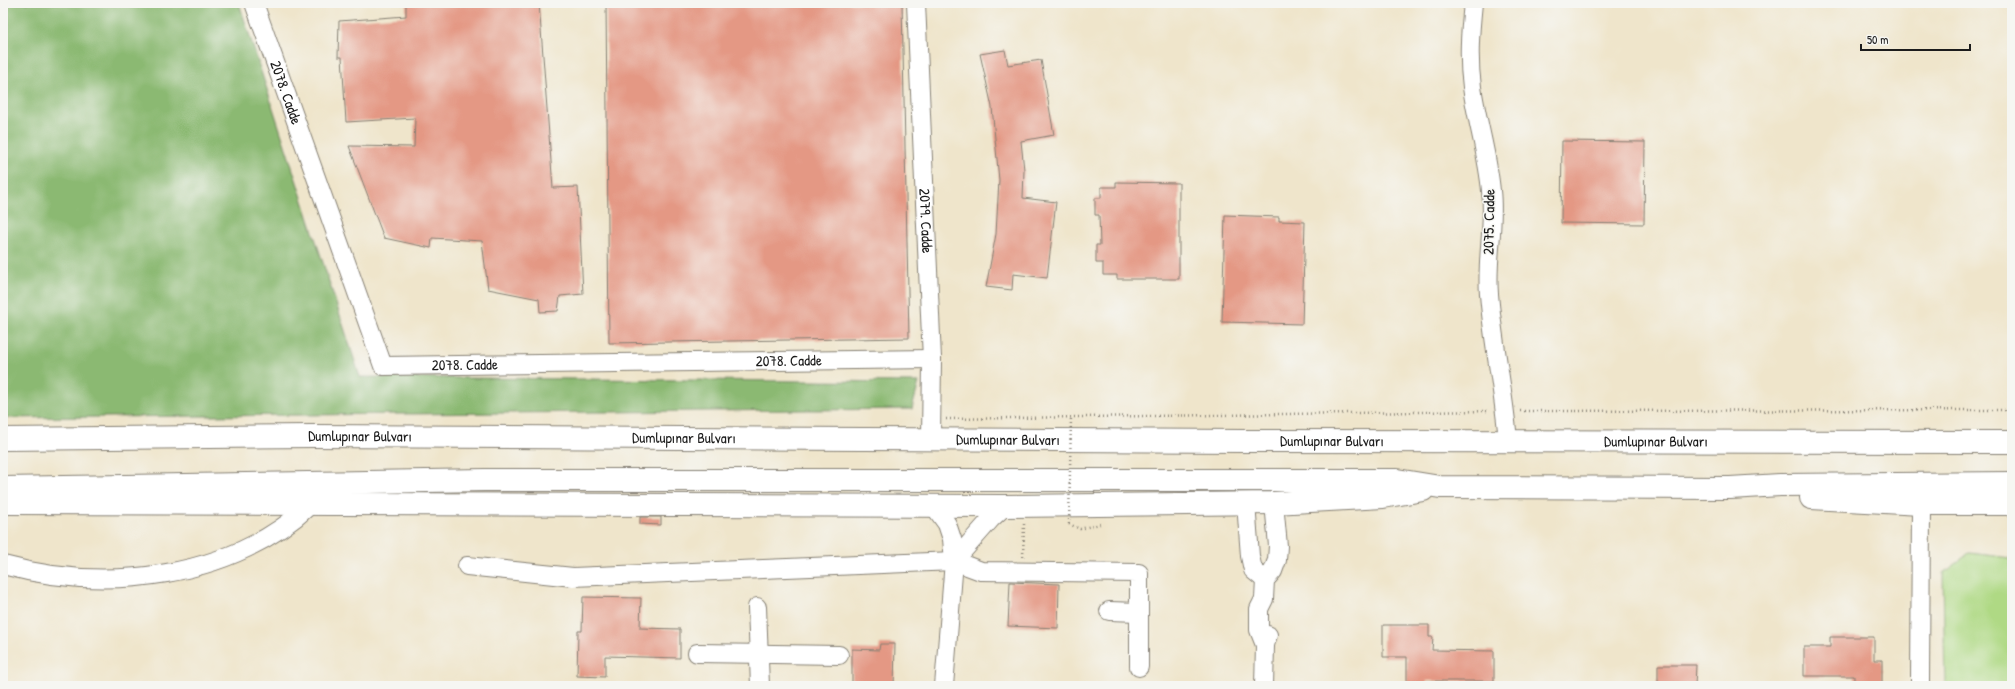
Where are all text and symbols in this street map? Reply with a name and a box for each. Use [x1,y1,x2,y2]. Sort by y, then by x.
scale bar [1861,26,1970,52]
text: 50 m [1867,31,1888,48]
street label: 2078. Cadde [265,58,307,127]
street label: 2079. Cadde [914,188,938,254]
street label: 2075. Cadde [1477,189,1500,255]
street label: 2078. Cadde [755,349,822,371]
street label: 2078. Cadde [432,354,498,375]
street label: Dumlupınar Bulvarı [308,425,412,447]
street label: Dumlupınar Bulvarı [632,427,736,448]
street label: Dumlupınar Bulvarı [956,428,1060,450]
street label: Dumlupınar Bulvarı [1280,430,1384,451]
street label: Dumlupınar Bulvarı [1604,430,1708,452]

